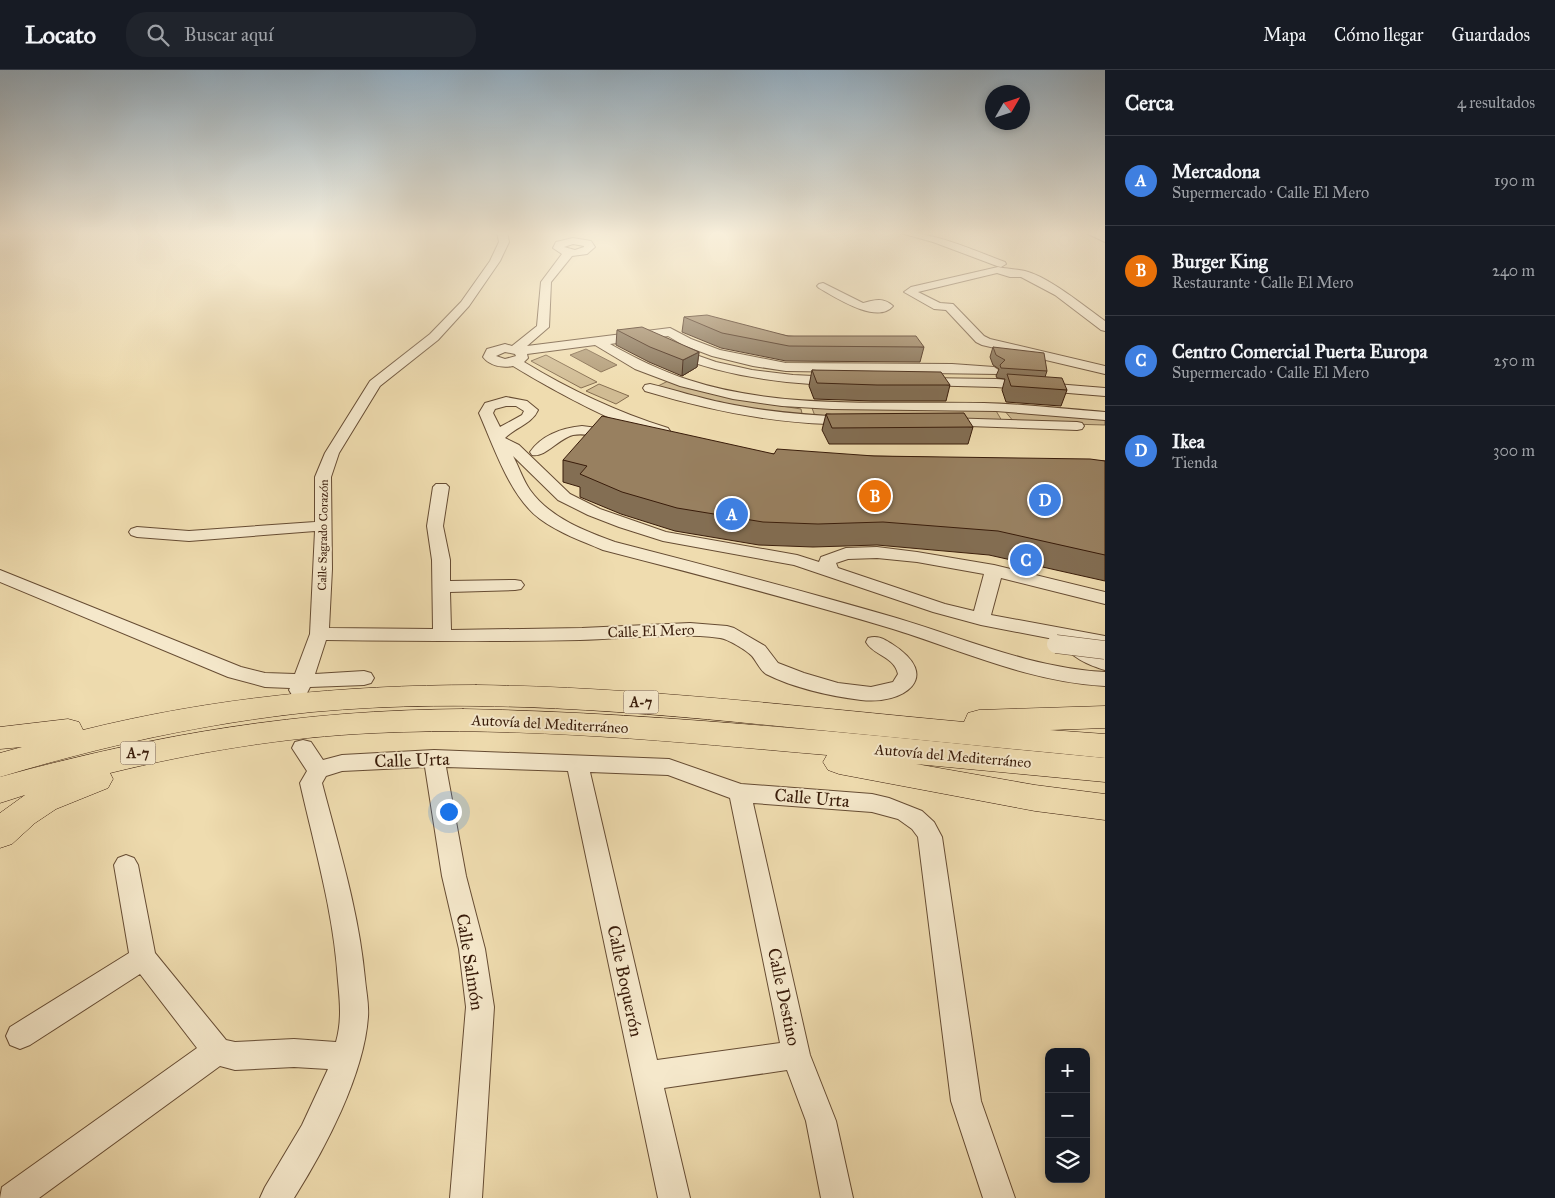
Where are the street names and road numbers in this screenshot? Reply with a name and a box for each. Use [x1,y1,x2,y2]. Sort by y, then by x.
street label: Calle Sagrado Corazón [315,479,332,591]
street label: Calle El Mero [607,620,695,642]
road number: A-7 [624,690,658,714]
street label: Autovía del Mediterráneo [470,711,629,737]
street label: Autovía del Mediterráneo [873,740,1032,772]
road number: A-7 [120,741,156,764]
street label: Calle Urta [374,748,450,772]
street label: Calle Urta [773,784,851,812]
street label: Calle Salmón [451,912,489,1012]
street label: Calle Boquerón [601,923,648,1039]
street label: Calle Destino [763,946,805,1048]

